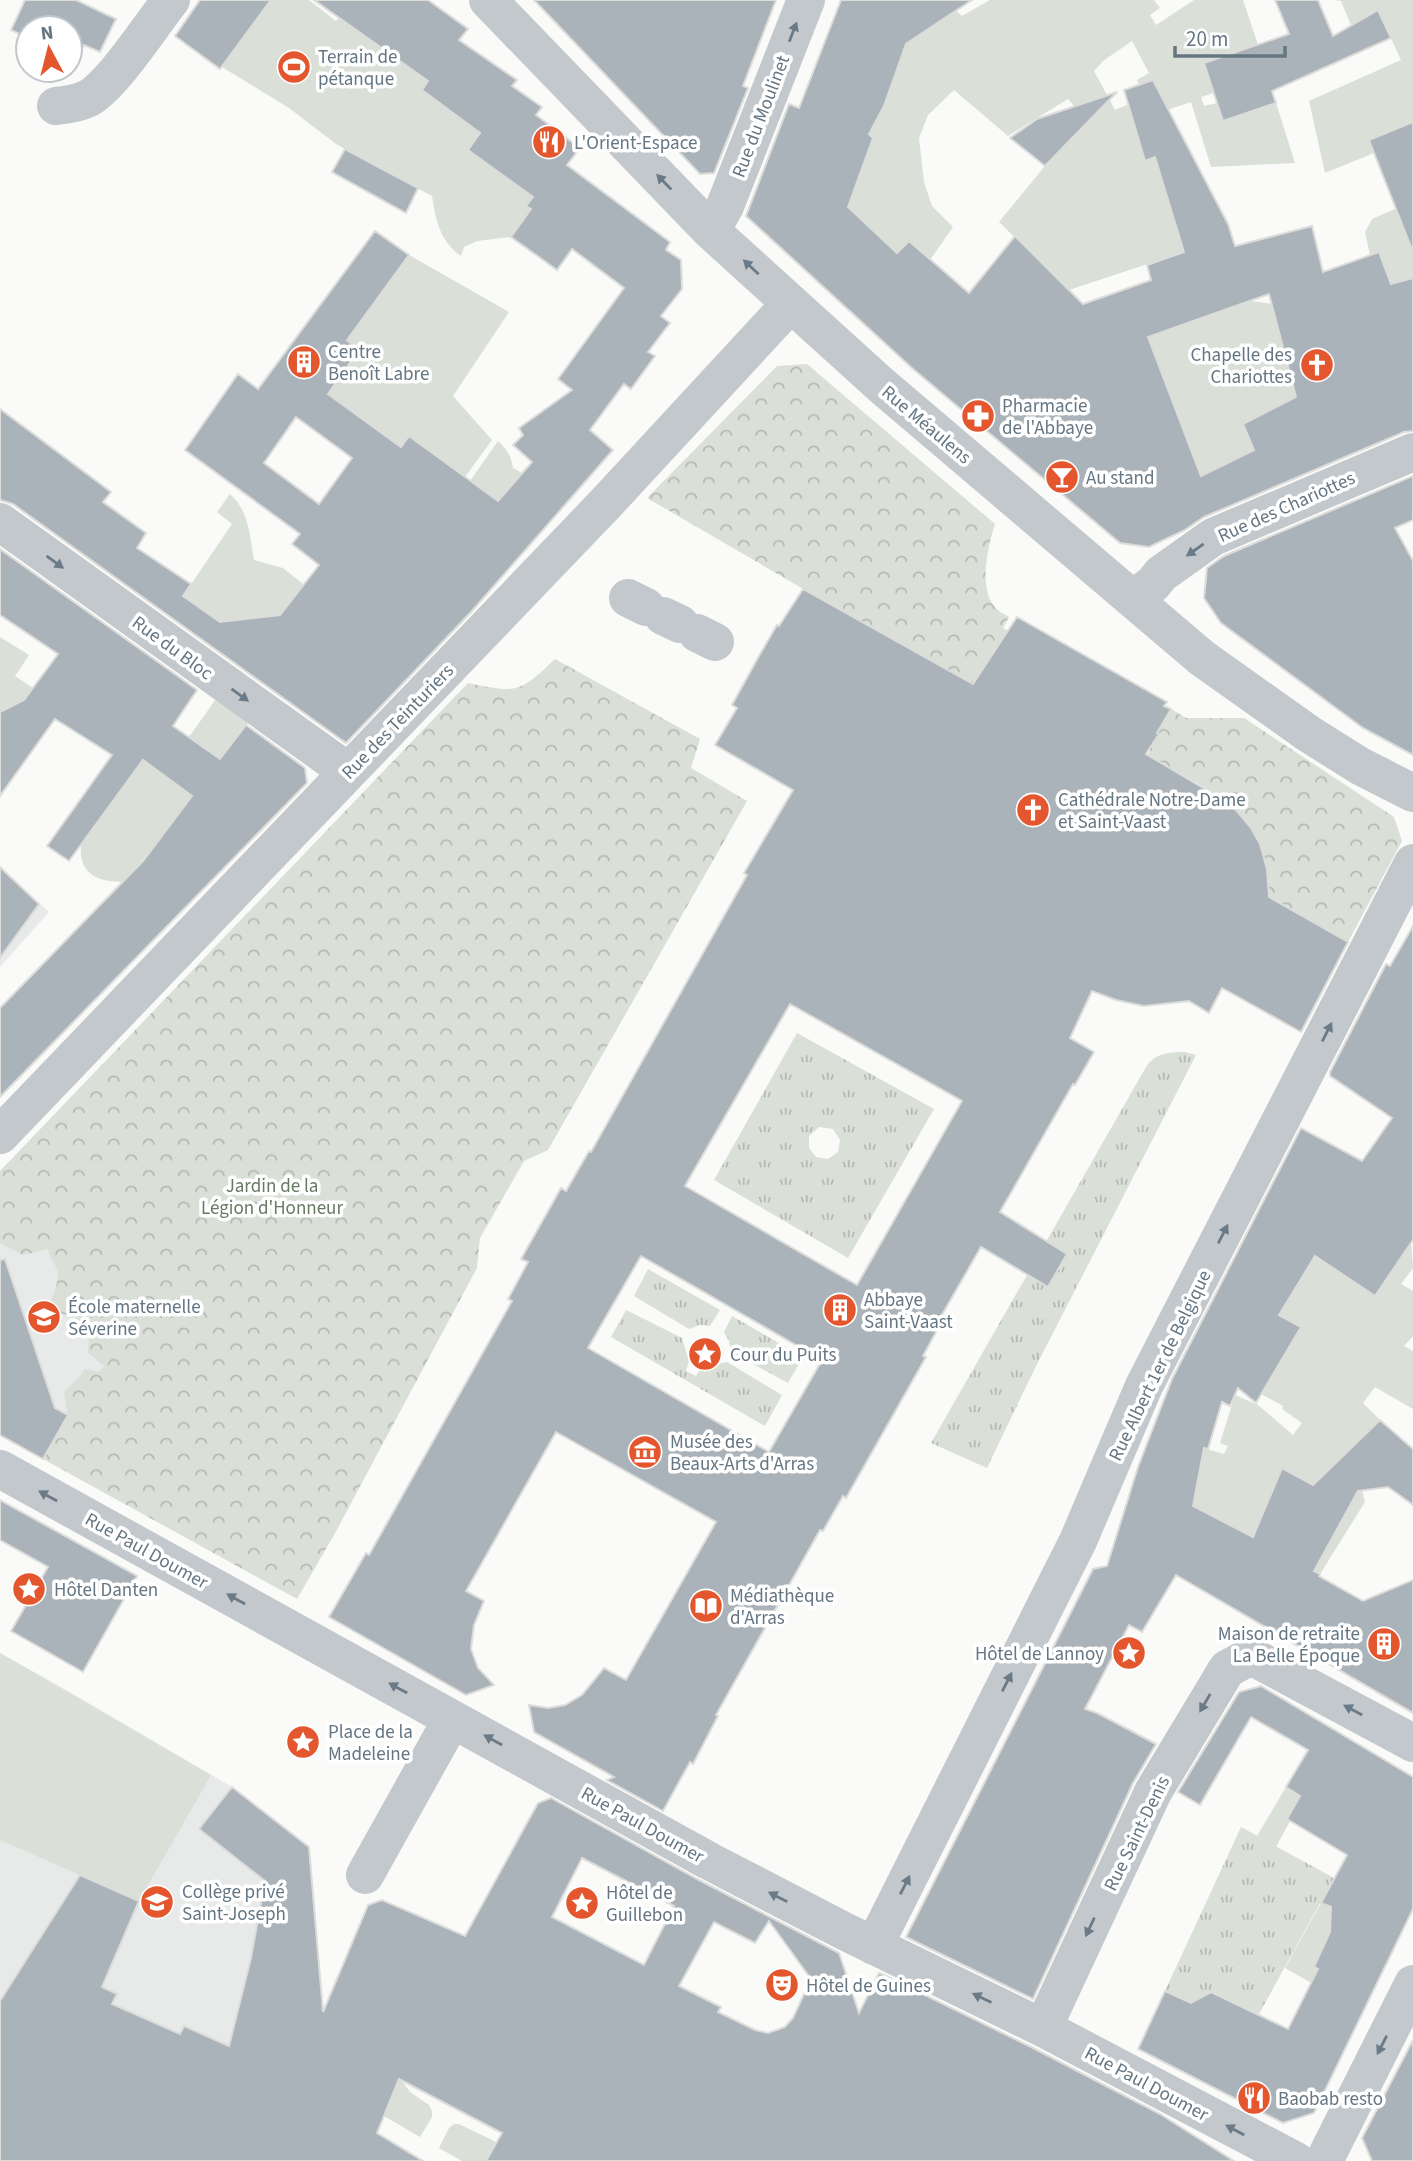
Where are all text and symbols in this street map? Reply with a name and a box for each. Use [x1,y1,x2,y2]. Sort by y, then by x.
north arrow [14,14,84,84]
scale bar [1175,14,1285,58]
text: N [39,19,55,48]
one-way arrow [788,21,799,42]
text: 20 m [1186,24,1228,54]
place label: Terrain de pétanque [318,44,398,93]
sports icon: Terrain de pétanque [275,48,313,86]
street label: Rue du Moulinet [726,51,797,182]
restaurant icon: L'Orient-Espace [530,123,568,161]
place label: L'Orient-Espace [574,130,697,157]
one-way arrow [656,174,672,191]
one-way arrow [743,260,760,276]
place label: Centre Benoît Labre [328,339,429,388]
place label: Chapelle des Chariottes [1190,342,1292,391]
building icon: Centre Benoît Labre [285,343,323,381]
church icon: Chapelle des Chariottes [1298,346,1336,384]
street label: Rue Méaulens [875,379,977,471]
place label: Pharmacie de l'Abbaye [1002,393,1093,442]
pharmacy icon: Pharmacie de l'Abbaye [959,397,997,435]
bar icon: Au stand [1043,458,1081,496]
place label: Au stand [1086,465,1154,492]
street label: Rue des Chariottes [1214,465,1360,550]
one-way arrow [1186,543,1204,557]
one-way arrow [46,555,64,569]
street label: Rue du Bloc [126,610,218,687]
street label: Rue des Teinturiers [336,658,460,786]
one-way arrow [231,687,249,701]
place label: Cathédrale Notre-Dame et Saint-Vaast [1058,787,1246,836]
church icon: Cathédrale Notre-Dame et Saint-Vaast [1014,791,1052,829]
one-way arrow [1321,1022,1332,1042]
park label: Jardin de la Légion d'Honneur [201,1173,343,1222]
one-way arrow [1217,1224,1229,1244]
street label: Rue Albert 1er de Belgique [1102,1266,1218,1466]
place label: Abbaye Saint-Vaast [864,1287,953,1336]
building icon: Abbaye Saint-Vaast [821,1291,859,1329]
place label: École maternelle Séverine [68,1294,201,1343]
school or university icon: École maternelle Séverine [25,1298,63,1336]
place icon: Cour du Puits [686,1335,724,1373]
place label: Cour du Puits [730,1342,837,1369]
place label: Musée des Beaux-Arts d'Arras [670,1429,814,1478]
museum icon: Musée des Beaux-Arts d'Arras [626,1433,664,1471]
one-way arrow [39,1490,58,1502]
street label: Rue Paul Doumer [80,1506,213,1597]
place icon: Hôtel Danten [10,1570,48,1608]
place label: Hôtel Danten [54,1577,158,1604]
place label: Médiathèque d'Arras [730,1583,834,1632]
library icon: Médiathèque d'Arras [687,1587,725,1625]
one-way arrow [227,1593,246,1605]
place label: Maison de retraite La Belle Époque [1218,1621,1360,1670]
building icon: Maison de retraite La Belle Époque [1365,1625,1403,1663]
place icon: Hôtel de Lannoy [1110,1634,1148,1672]
place label: Hôtel de Lannoy [975,1641,1104,1668]
one-way arrow [1000,1671,1012,1691]
one-way arrow [388,1682,407,1694]
one-way arrow [1199,1694,1212,1713]
one-way arrow [1343,1705,1363,1716]
place label: Place de la Madeleine [328,1719,413,1768]
place icon: Place de la Madeleine [284,1723,322,1761]
one-way arrow [483,1734,503,1746]
street label: Rue Saint-Denis [1098,1771,1177,1896]
street label: Rue Paul Doumer [576,1780,709,1871]
one-way arrow [899,1875,910,1895]
place label: Collège privé Saint-Joseph [182,1879,286,1928]
place label: Hôtel de Guillebon [606,1880,683,1929]
school or university icon: Collège privé Saint-Joseph [138,1883,176,1921]
place icon: Hôtel de Guillebon [563,1884,601,1922]
one-way arrow [768,1892,788,1903]
one-way arrow [1084,1917,1096,1937]
theatre icon: Hôtel de Guines [763,1966,801,2004]
place label: Hôtel de Guines [806,1973,931,2000]
one-way arrow [972,1992,992,2004]
one-way arrow [1377,2035,1388,2055]
street label: Rue Paul Doumer [1079,2040,1213,2129]
restaurant icon: Baobab resto [1235,2079,1273,2117]
place label: Baobab resto [1278,2086,1383,2113]
one-way arrow [1225,2124,1245,2136]

